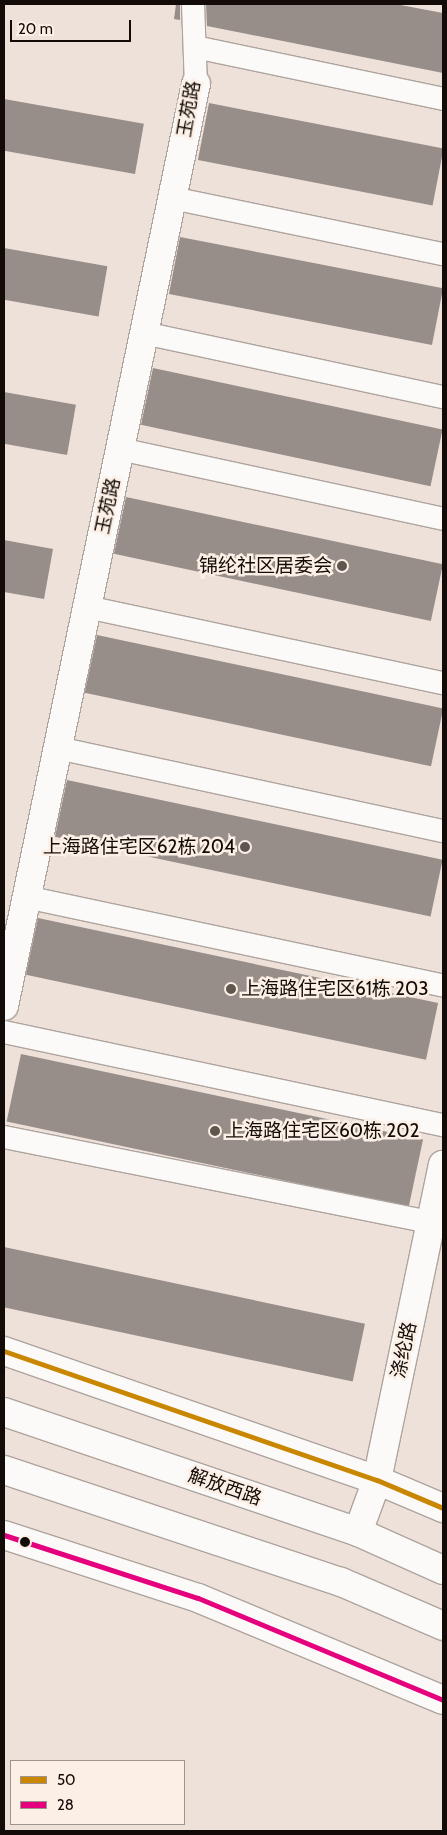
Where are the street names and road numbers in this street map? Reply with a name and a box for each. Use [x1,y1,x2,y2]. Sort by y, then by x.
street label: 玉苑路 [173,79,205,139]
street label: 玉苑路 [91,476,125,536]
street label: 涤纶路 [387,1320,421,1380]
street label: 解放西路 [185,1464,265,1510]

